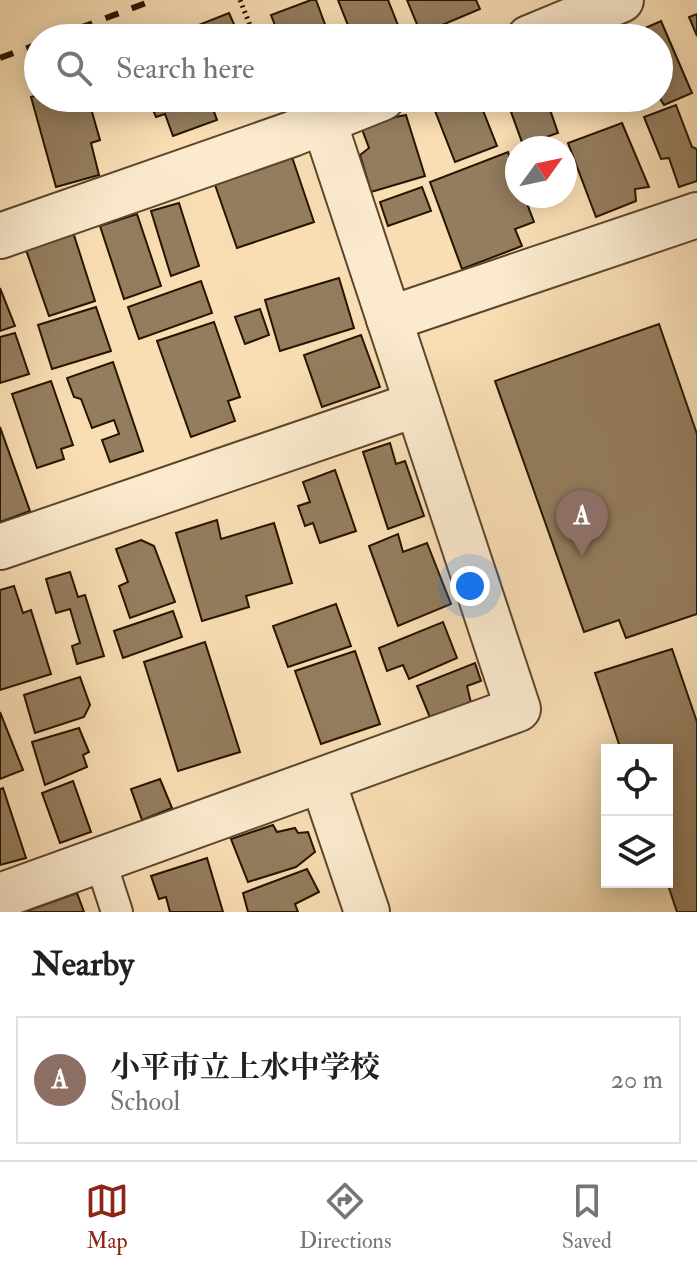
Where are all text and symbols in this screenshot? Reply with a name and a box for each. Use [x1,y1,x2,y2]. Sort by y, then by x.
search box [24,24,673,112]
icon: search [52,46,96,90]
text: Search here [116,50,255,87]
north arrow [505,136,577,208]
pin: A [556,490,608,556]
your location [450,566,490,606]
map controls [601,744,673,888]
button: locate [601,744,673,816]
button: layers [601,816,673,888]
text: Nearby [32,943,134,986]
text: 小平市立上水中学校 [110,1049,380,1086]
text: A [52,1064,68,1096]
text: 20 m [611,1064,663,1096]
text: School [110,1086,180,1118]
tab: Map [85,1179,129,1255]
tab: Directions [299,1179,392,1255]
tab: Saved [562,1179,612,1255]

